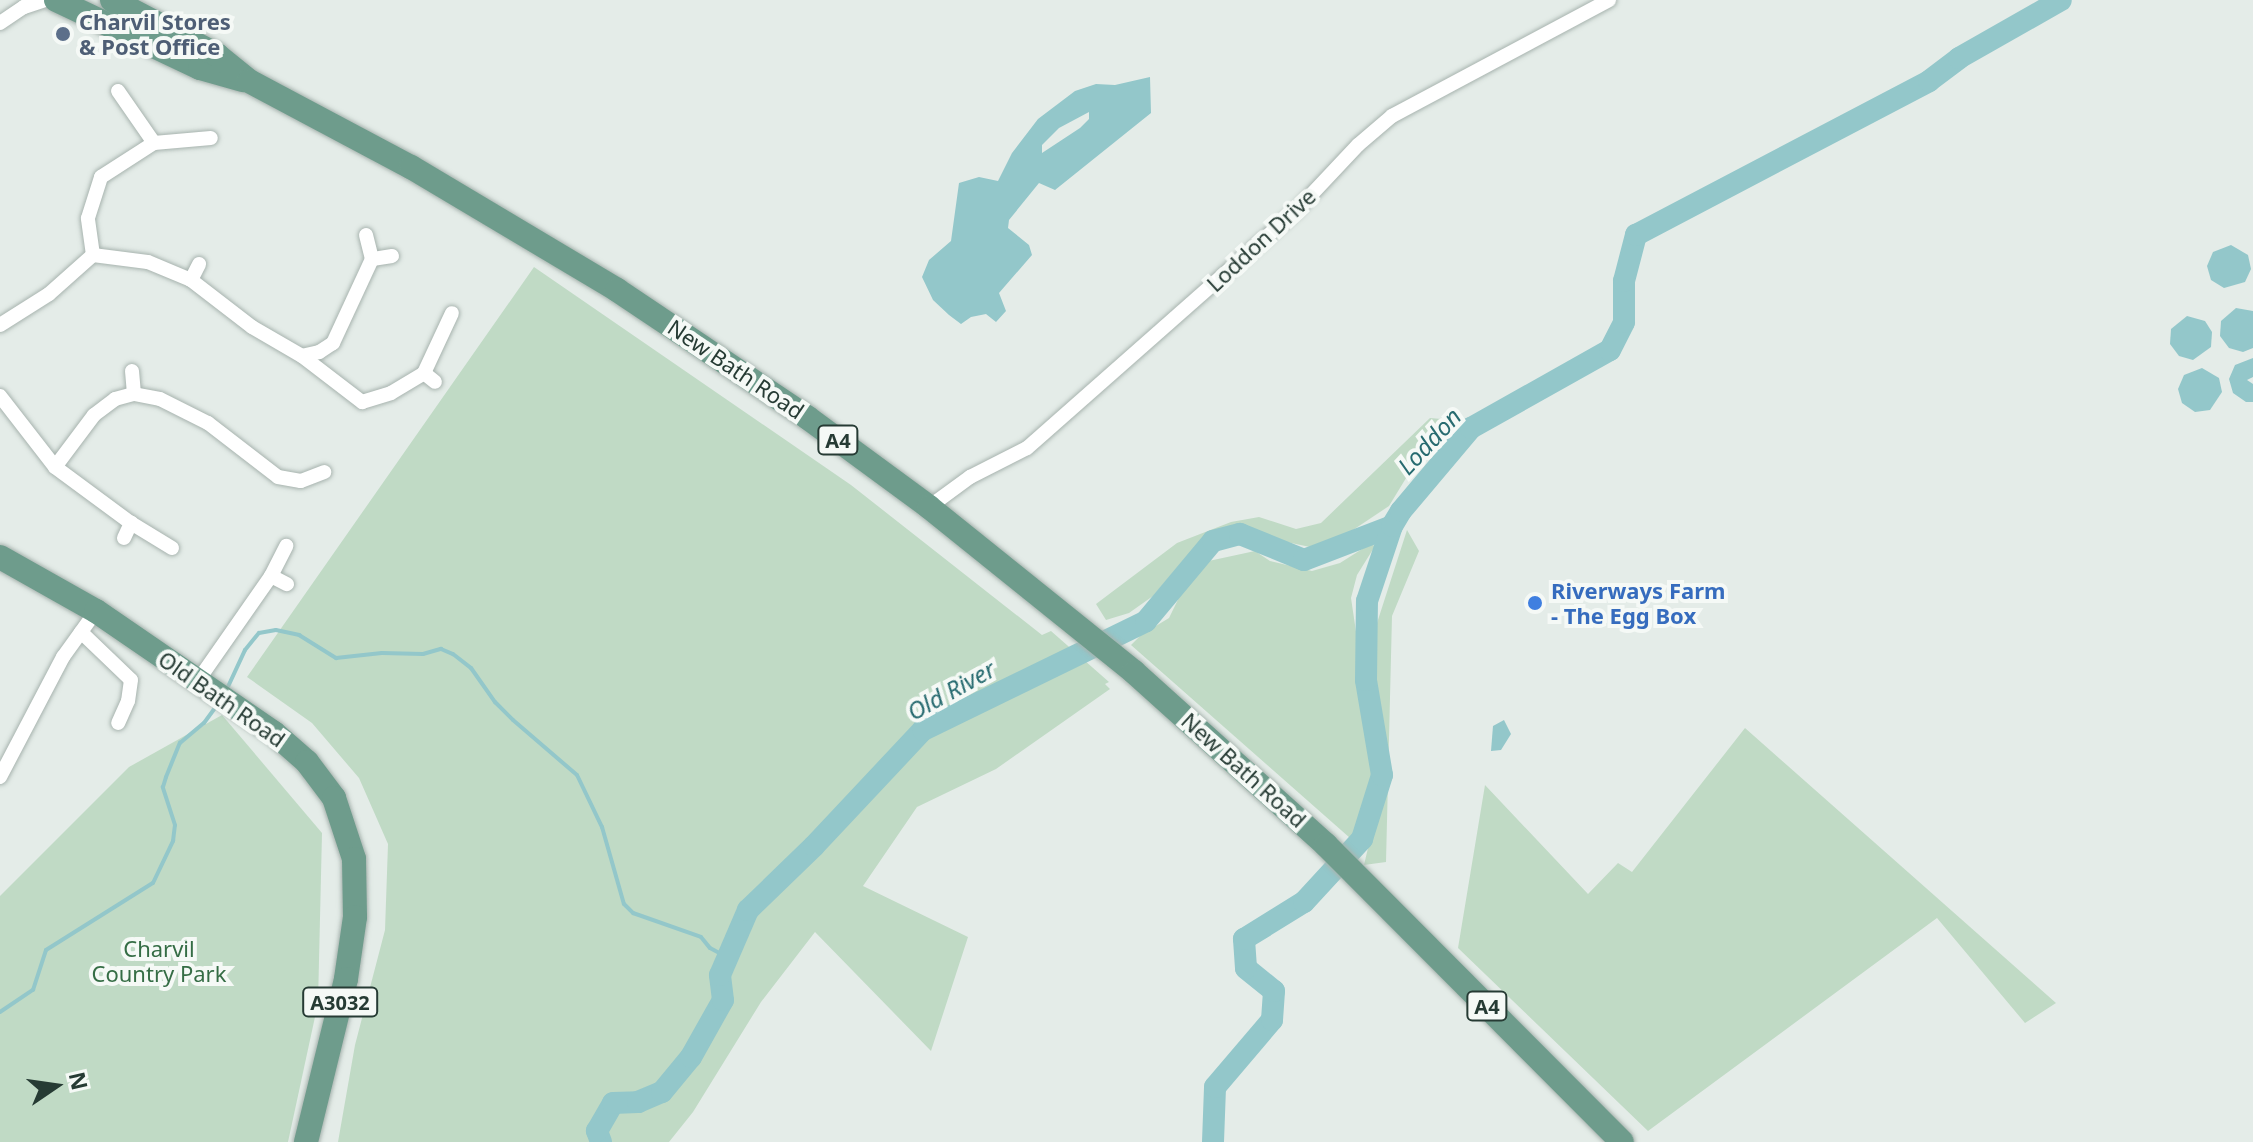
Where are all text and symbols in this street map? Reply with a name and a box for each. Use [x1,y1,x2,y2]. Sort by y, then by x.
place label: Charvil Stores & Post Office [79,8,231,60]
marker: Charvil Stores & Post Office [54,25,72,43]
street label: Loddon Drive [1201,183,1321,297]
street label: New Bath Road [663,314,809,424]
water label: Loddon [1391,402,1467,480]
road number: A4 [816,424,860,456]
place label: Riverways Farm - The Egg Box [1551,577,1725,628]
marker: Riverways Farm - The Egg Box [1526,594,1544,612]
street label: Old Bath Road [153,645,291,753]
water label: Old River [902,654,1000,726]
street label: New Bath Road [1176,707,1312,833]
park label: Charvil Country Park [92,935,226,986]
road number: A3032 [302,986,378,1018]
road number: A4 [1465,990,1509,1022]
north arrow [16,1046,96,1126]
text: N [63,1069,96,1093]

